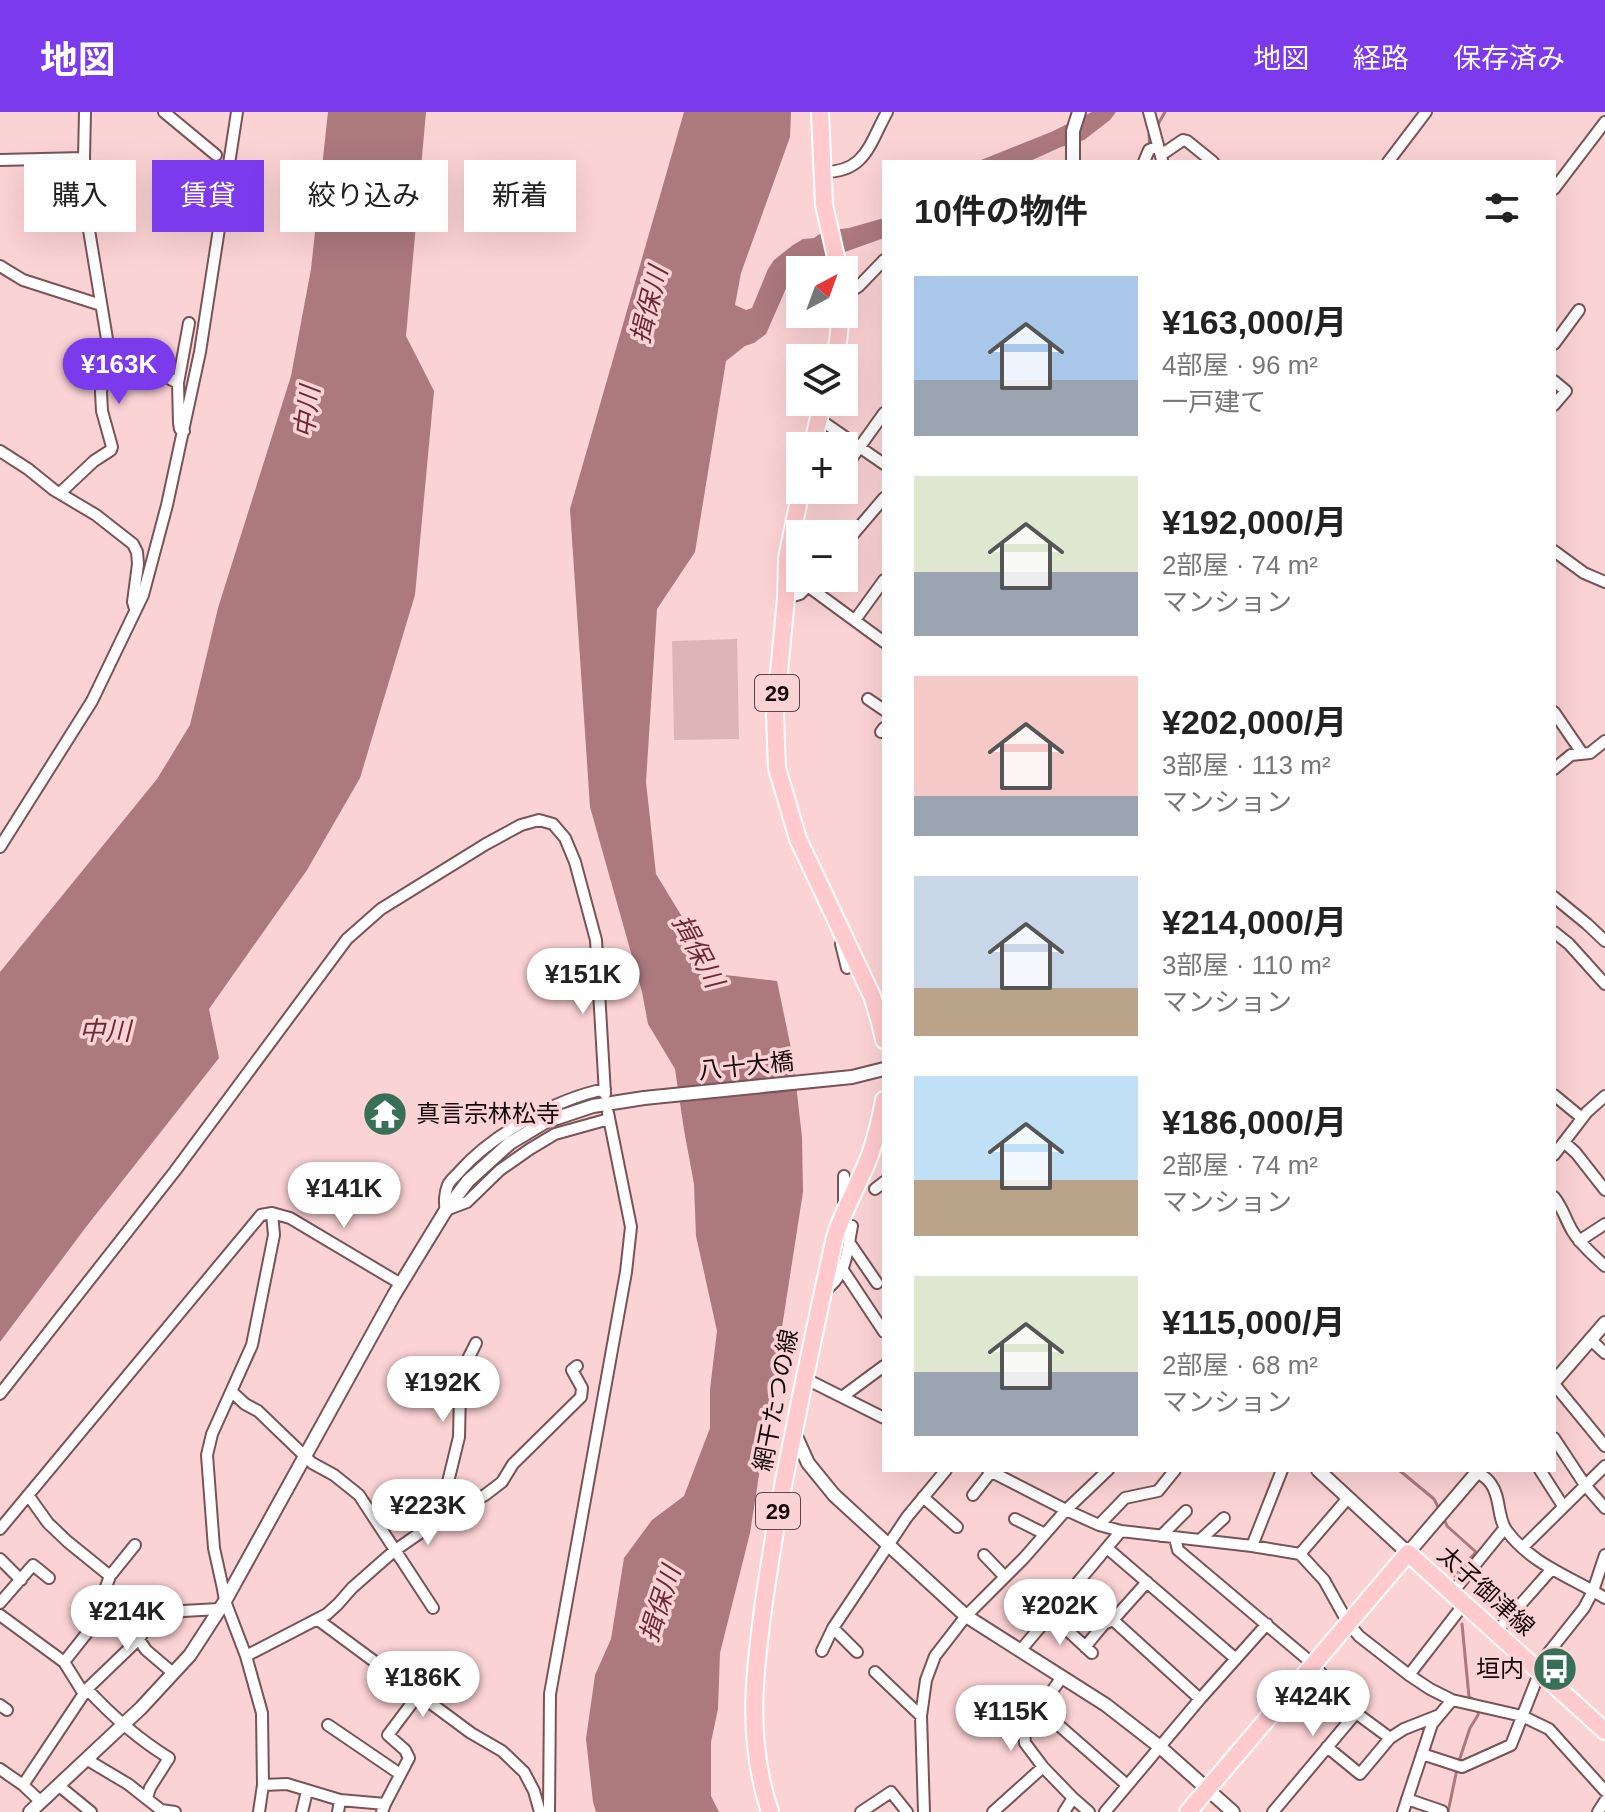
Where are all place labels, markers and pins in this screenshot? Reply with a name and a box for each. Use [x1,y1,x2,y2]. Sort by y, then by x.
pin: ¥163K [63,338,175,406]
pin: ¥151K [527,948,639,1016]
temple icon: 真言宗林松寺 [361,1090,409,1138]
place label: 真言宗林松寺 [416,1100,560,1127]
pin: ¥141K [288,1162,400,1230]
pin: ¥192K [387,1356,499,1424]
pin: ¥223K [372,1479,484,1547]
pin: ¥202K [1004,1579,1116,1647]
pin: ¥214K [71,1585,183,1653]
bus stop icon: 垣内 [1531,1645,1579,1693]
pin: ¥186K [367,1651,479,1719]
place label: 垣内 [1476,1655,1524,1682]
pin: ¥424K [1257,1670,1369,1738]
pin: ¥115K [955,1685,1067,1753]

